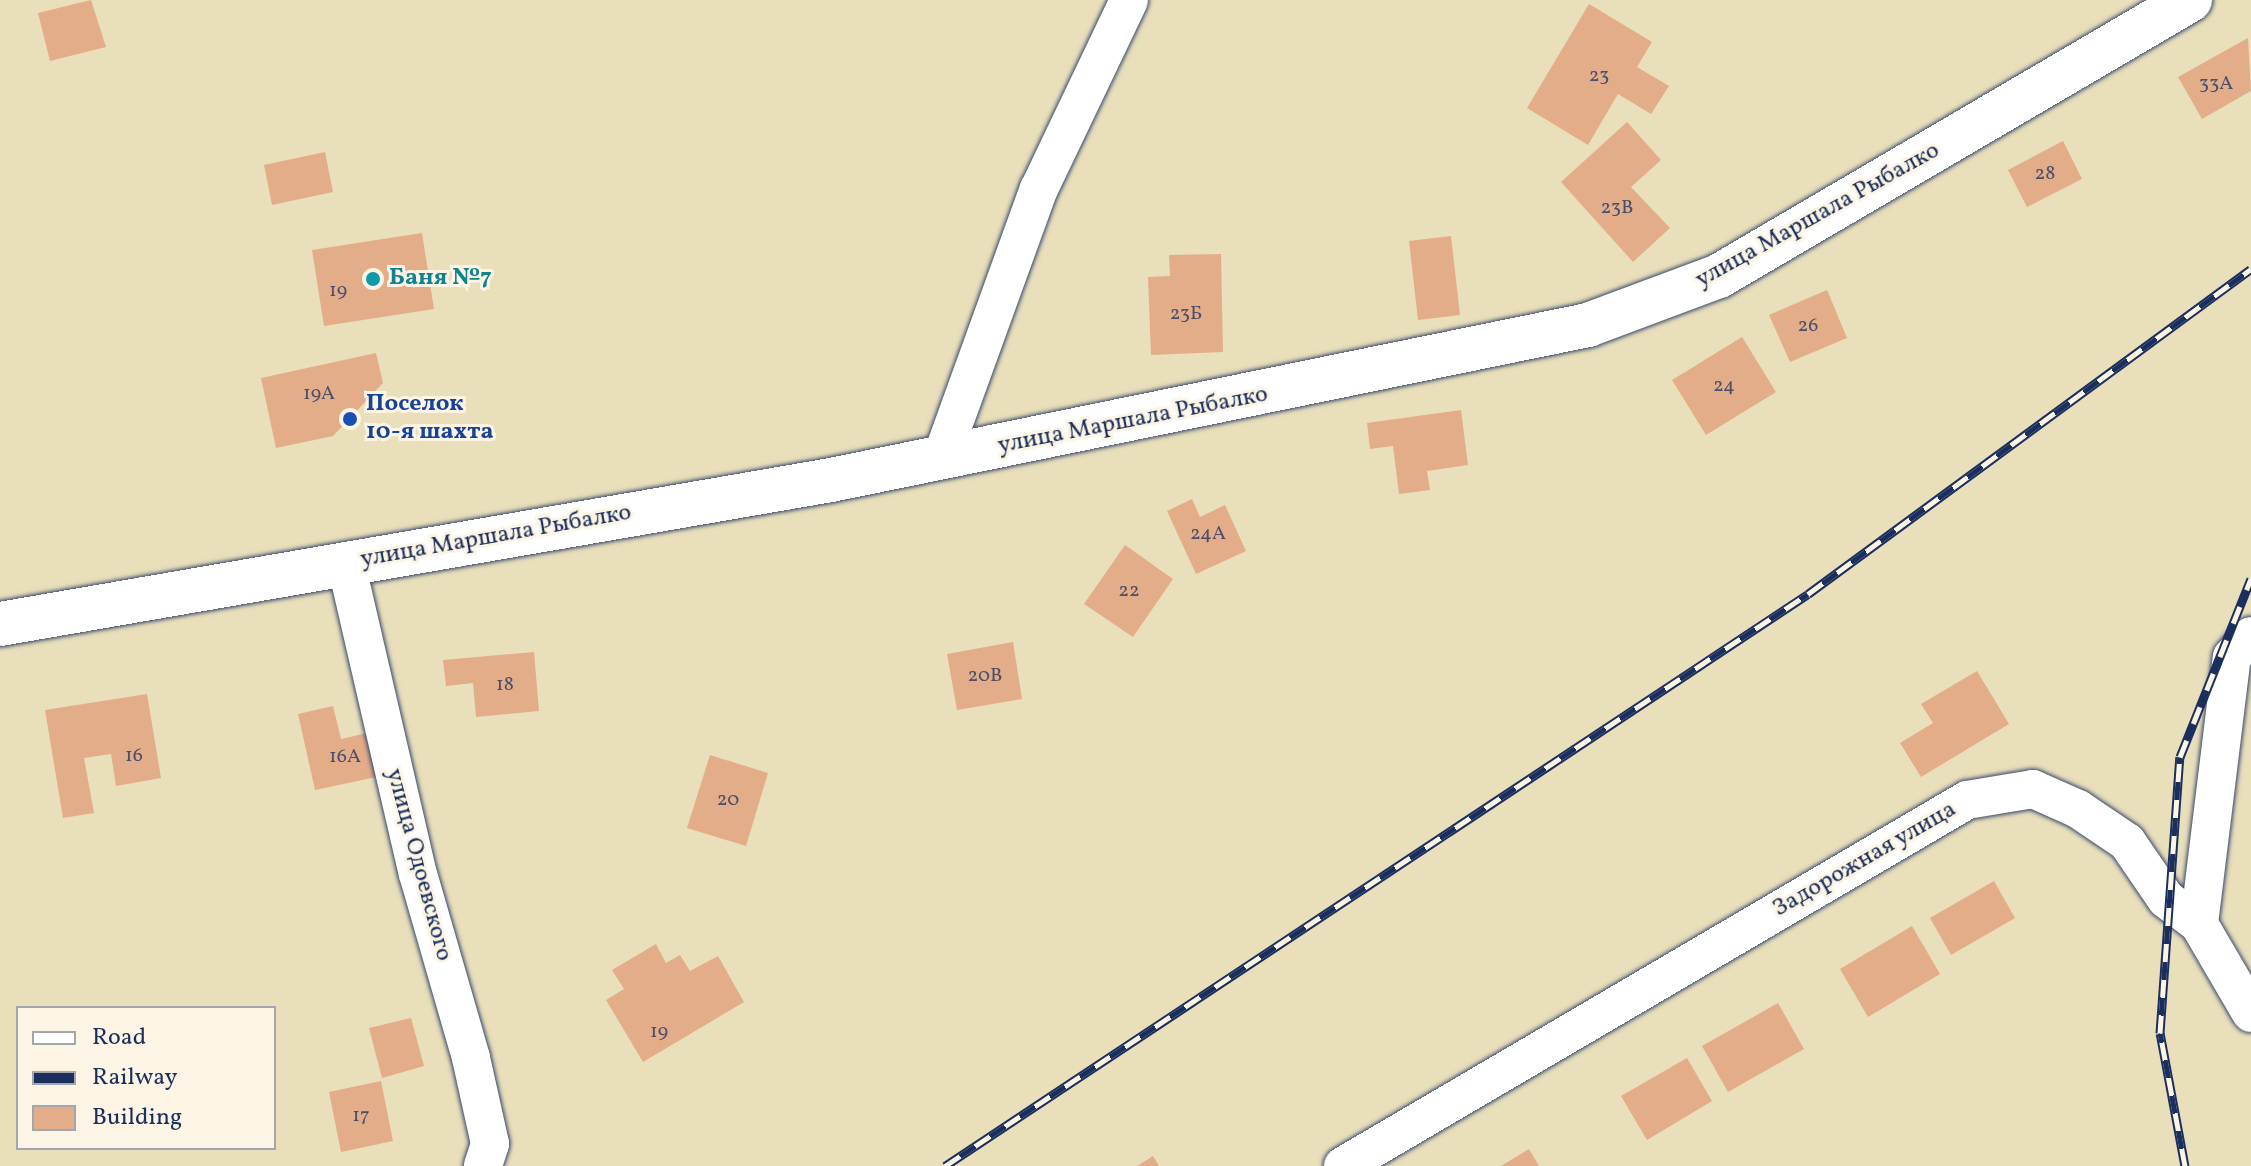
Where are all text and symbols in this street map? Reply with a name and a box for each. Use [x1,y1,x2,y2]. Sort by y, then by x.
house number: 23 [1589,64,1609,88]
house number: 33А [2199,72,2233,96]
street label: улица Маршала Рыбалко [1691,137,1945,295]
house number: 28 [2035,162,2055,186]
house number: 23В [1601,196,1633,220]
place label: Баня №7 [389,265,492,293]
marker: Баня №7 [364,270,382,288]
house number: 19 [329,279,347,303]
house number: 23Б [1170,302,1202,326]
house number: 26 [1798,314,1818,338]
house number: 24 [1713,374,1735,398]
street label: улица Маршала Рыбалко [996,381,1270,461]
house number: 19А [303,382,335,406]
place label: Поселок 10-я шахта [366,391,494,447]
marker: Поселок 10-я шахта [341,410,359,428]
street label: улица Маршала Рыбалко [358,499,634,575]
house number: 24А [1190,522,1226,546]
house number: 22 [1118,579,1140,603]
house number: 20В [967,664,1003,688]
house number: 18 [496,673,514,697]
house number: 16 [125,744,143,768]
house number: 16А [329,745,361,769]
street label: улица Одоевского [378,766,458,964]
house number: 20 [717,788,739,812]
street label: Задорожная улица [1768,796,1962,924]
legend [16,1006,276,1150]
house number: 19 [650,1020,668,1044]
text: Road [92,1021,146,1055]
text: Railway [92,1061,178,1095]
text: Building [92,1101,182,1135]
house number: 17 [352,1104,370,1128]

